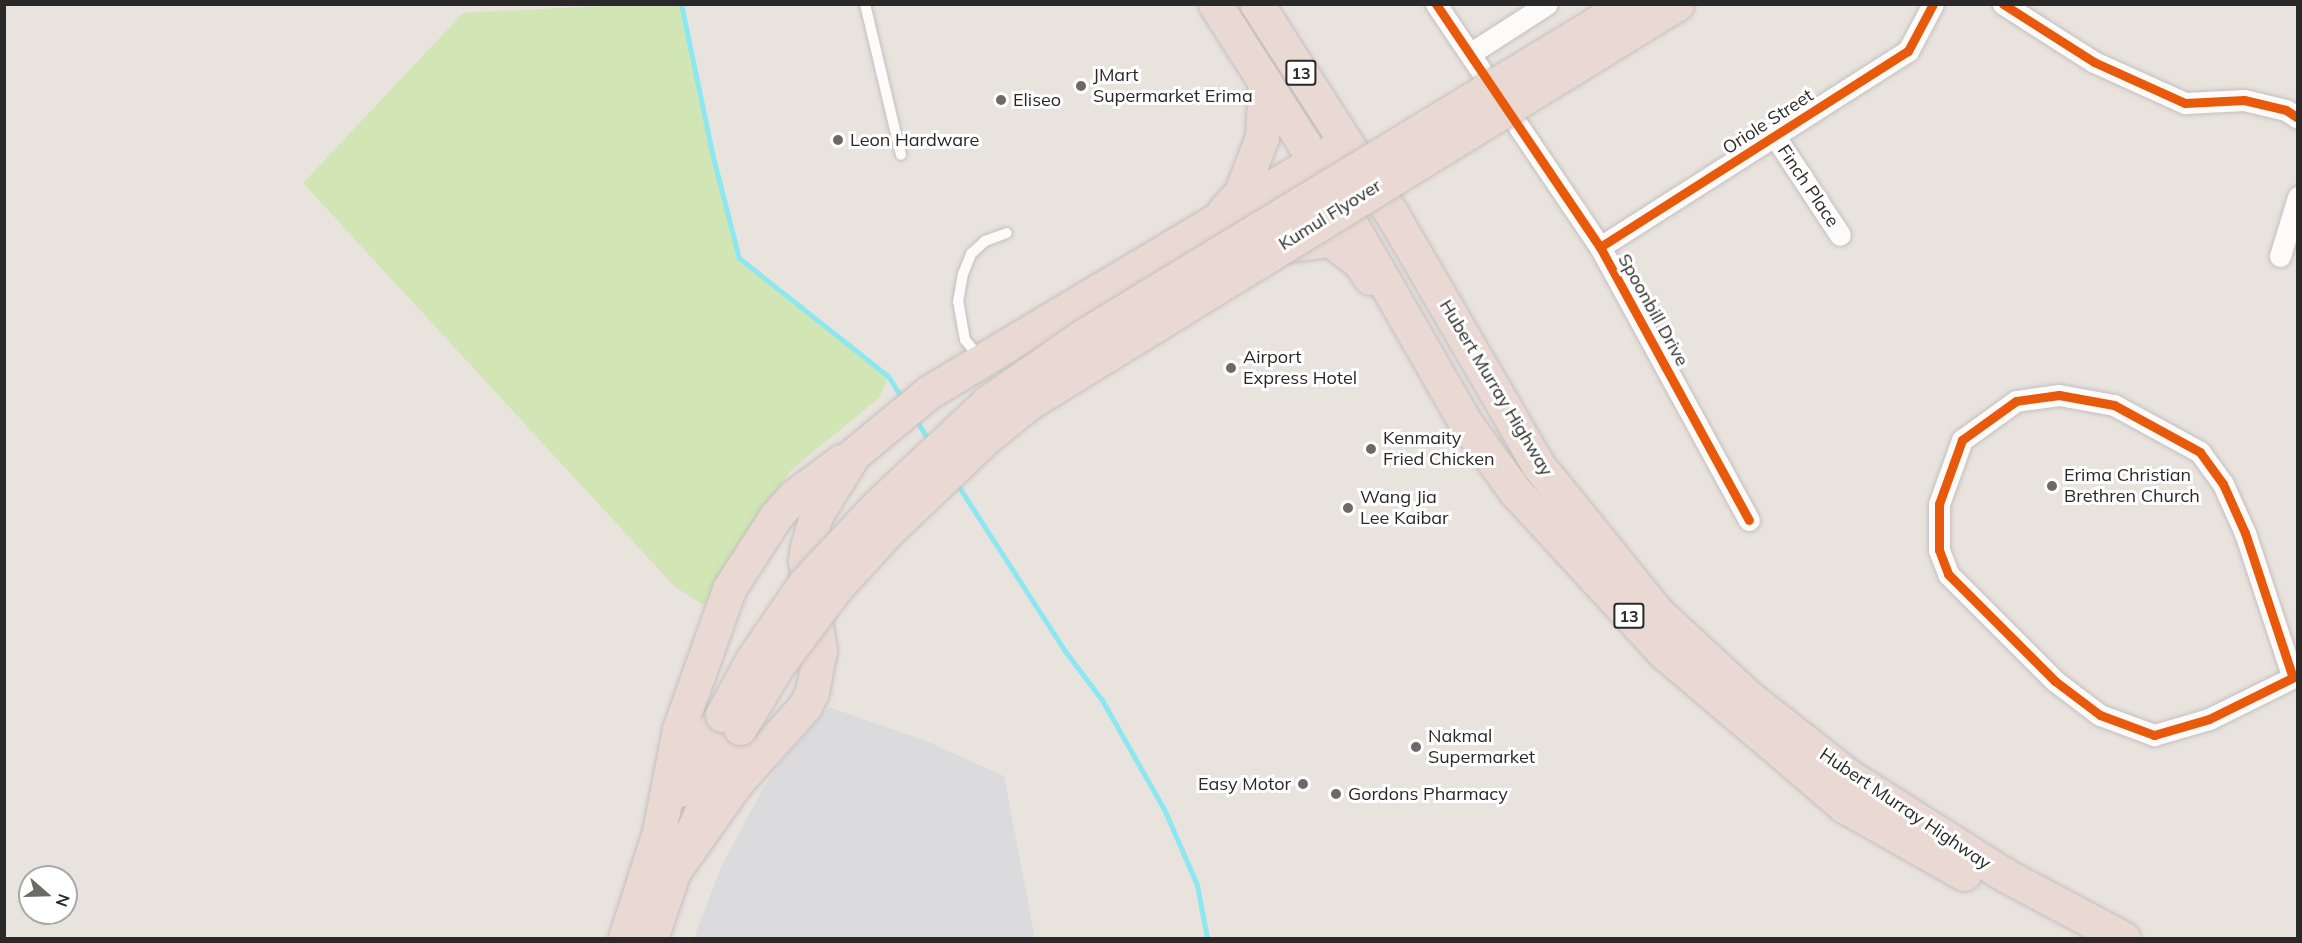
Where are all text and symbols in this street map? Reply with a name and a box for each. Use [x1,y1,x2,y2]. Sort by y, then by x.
road number: 13 [1284,60,1318,86]
place label: JMart Supermarket Erima [1093,65,1253,107]
marker: JMart Supermarket Erima [1074,79,1088,93]
street label: Oriole Street [1719,85,1817,159]
place label: Eliseo [1013,89,1061,111]
marker: Eliseo [994,93,1008,107]
place label: Leon Hardware [850,129,979,151]
marker: Leon Hardware [831,133,845,147]
street label: Finch Place [1773,141,1843,231]
street label: Kumul Flyover [1275,175,1385,255]
street label: Spoonbill Drive [1613,250,1693,370]
street label: Hubert Murray Highway [1435,296,1557,480]
place label: Airport Express Hotel [1243,347,1357,389]
marker: Airport Express Hotel [1224,361,1238,375]
place label: Kenmaity Fried Chicken [1383,428,1494,470]
marker: Kenmaity Fried Chicken [1364,442,1378,456]
place label: Erima Christian Brethren Church [2064,465,2200,508]
marker: Erima Christian Brethren Church [2045,479,2059,493]
place label: Wang Jia Lee Kaibar [1360,487,1449,530]
marker: Wang Jia Lee Kaibar [1341,501,1355,515]
road number: 13 [1612,603,1646,629]
place label: Nakmal Supermarket [1428,726,1535,768]
marker: Nakmal Supermarket [1409,740,1423,754]
street label: Hubert Murray Highway [1815,744,1995,874]
place label: Easy Motor [1198,773,1291,795]
marker: Easy Motor [1296,777,1310,791]
place label: Gordons Pharmacy [1348,783,1508,805]
marker: Gordons Pharmacy [1329,787,1343,801]
north arrow [18,865,78,925]
text: N [52,891,75,910]

